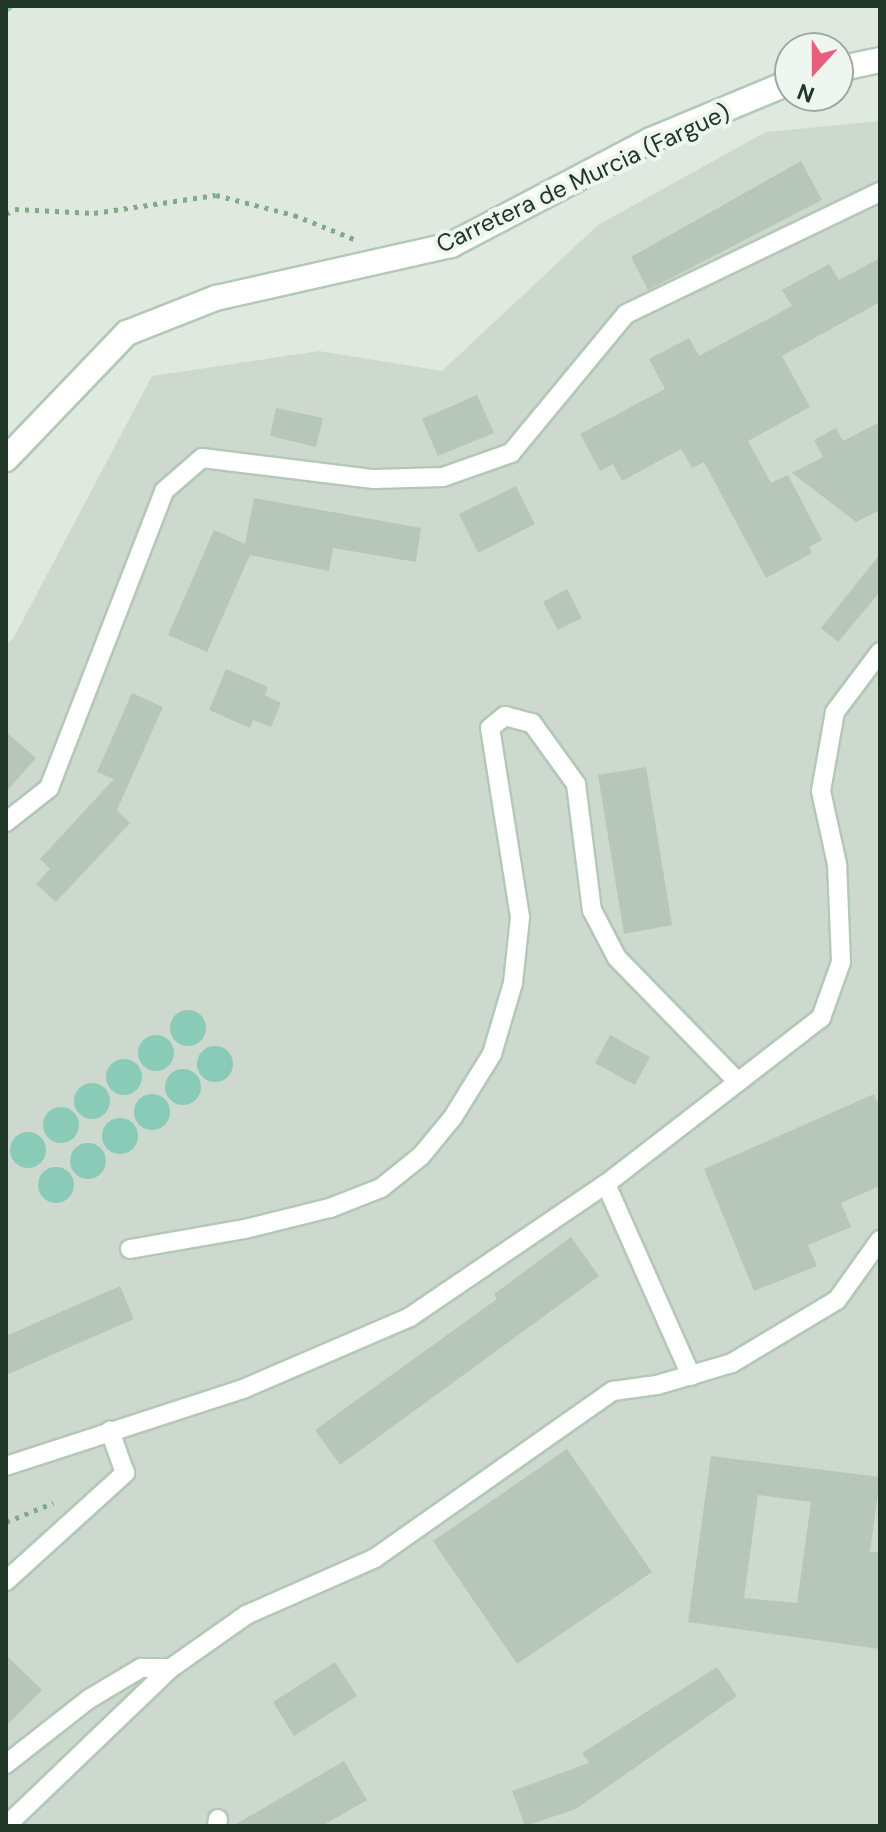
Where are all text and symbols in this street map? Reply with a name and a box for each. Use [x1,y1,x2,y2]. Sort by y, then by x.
north arrow [774,32,854,112]
text: N [793,77,819,109]
street label: Carretera de Murcia (Fargue) [432,97,734,259]

